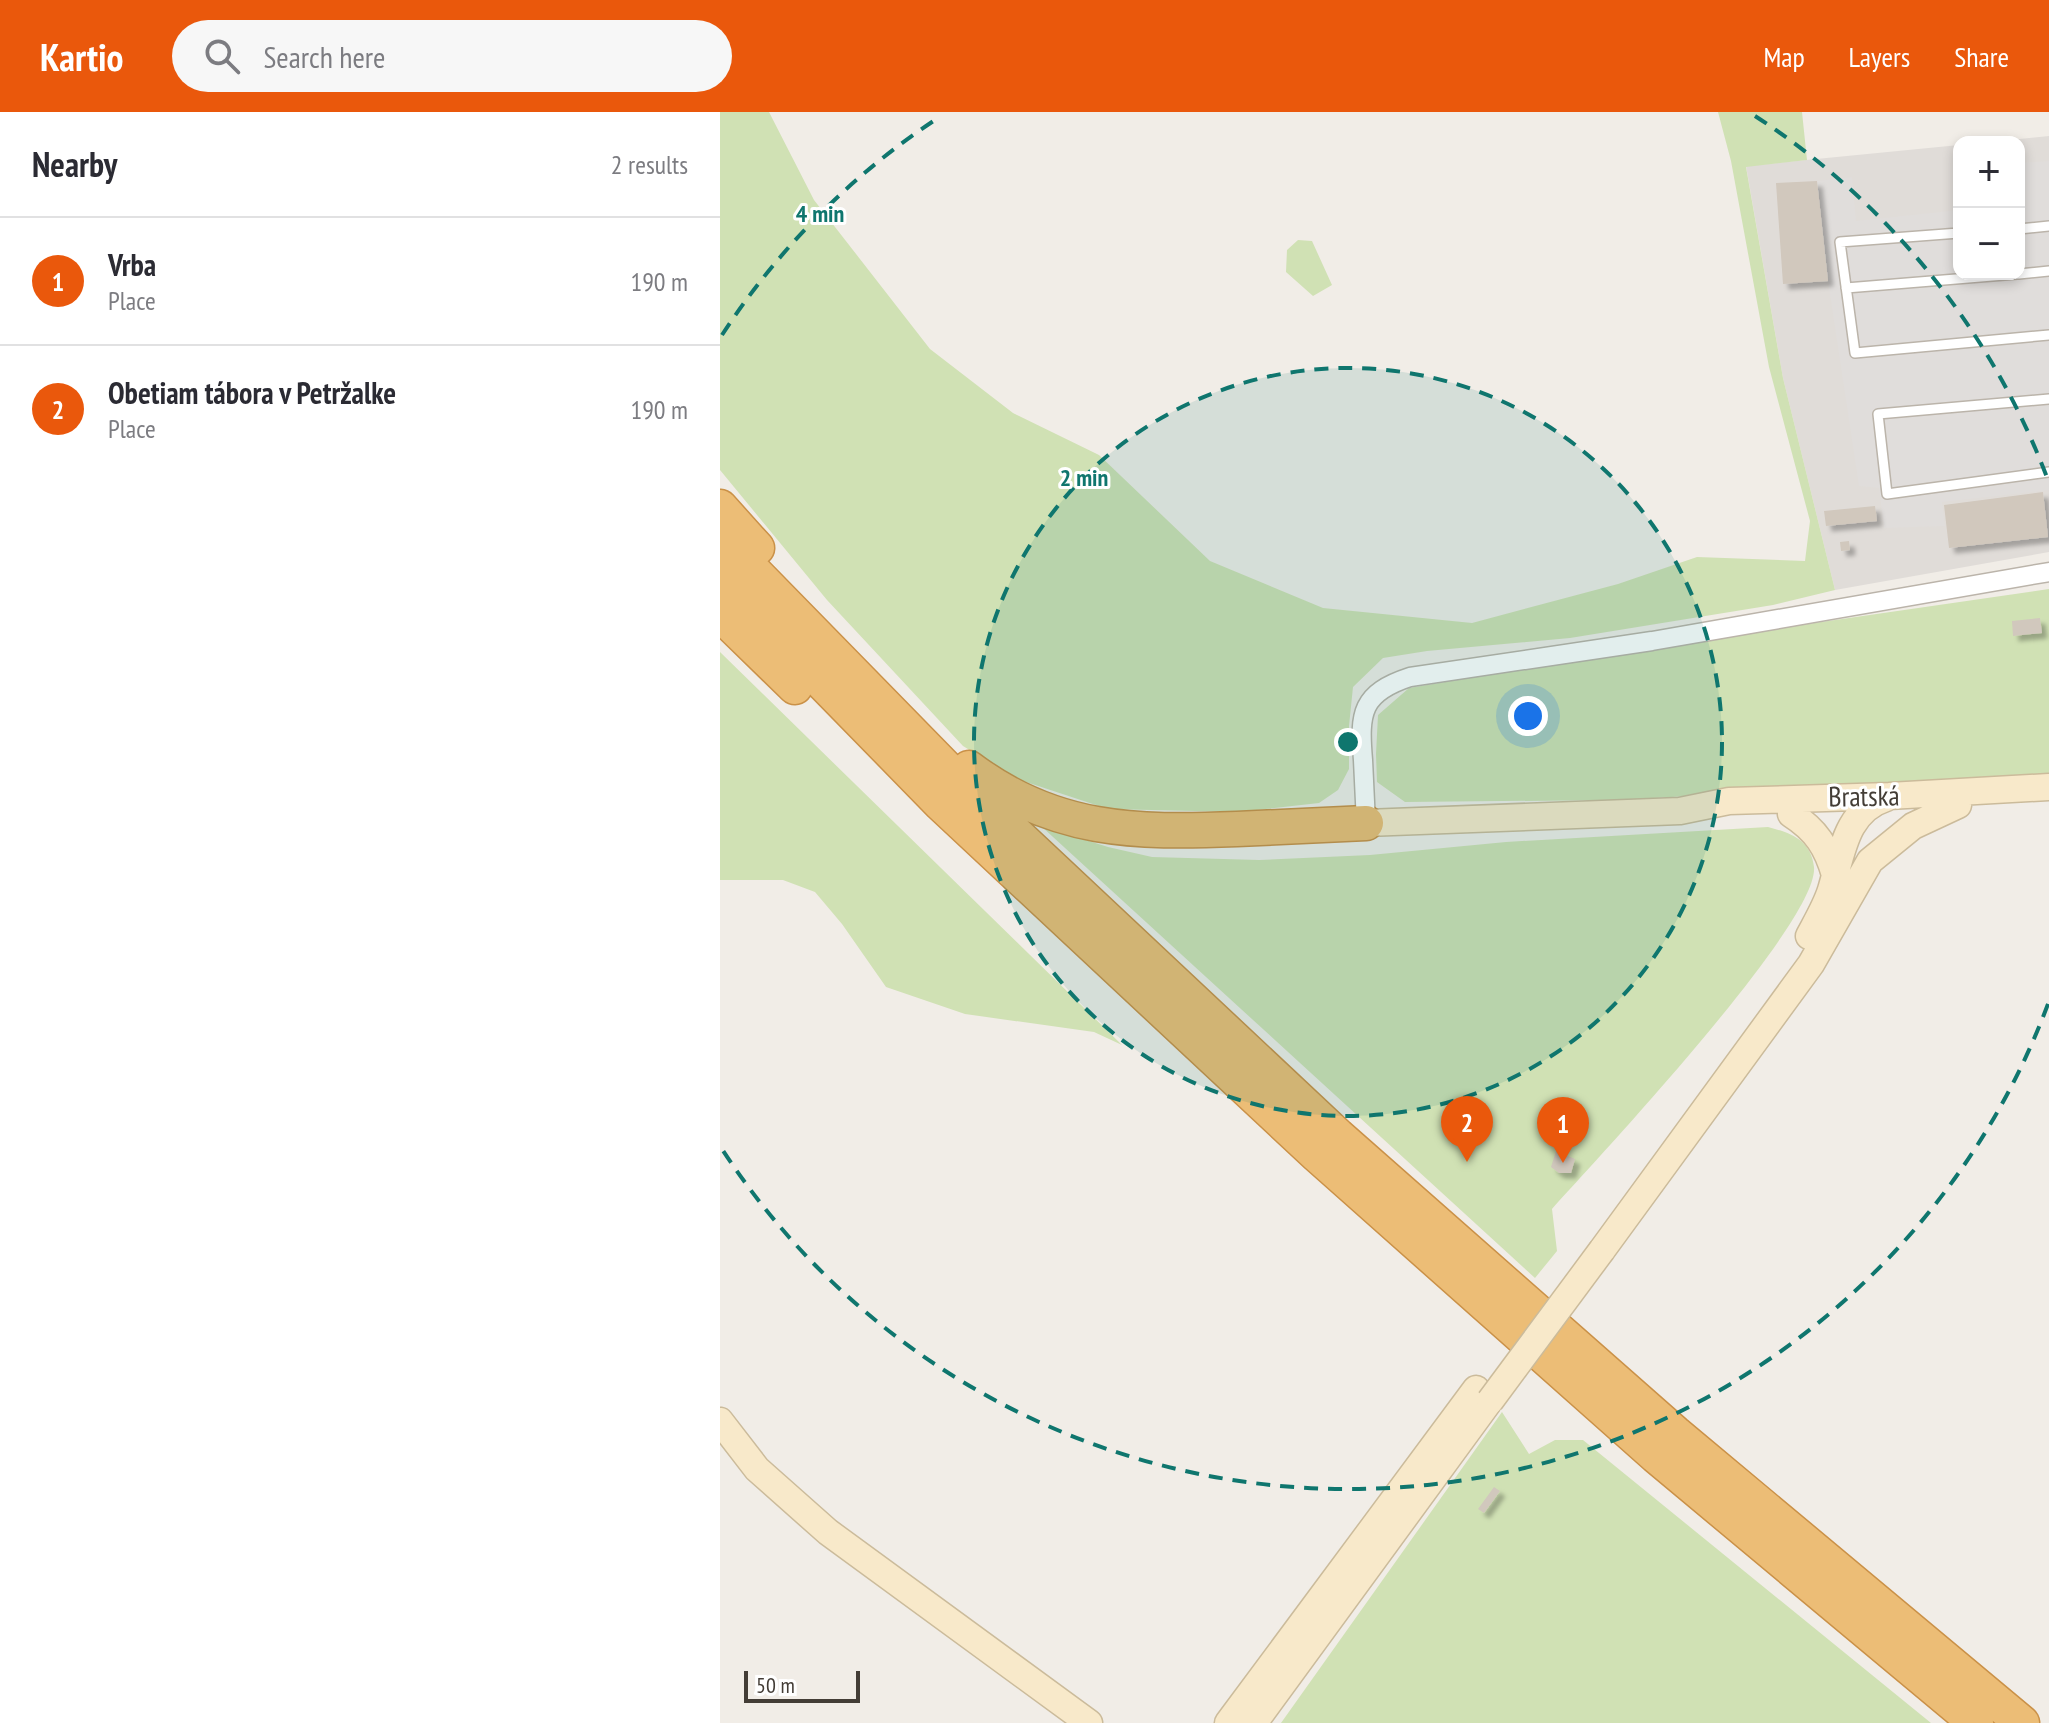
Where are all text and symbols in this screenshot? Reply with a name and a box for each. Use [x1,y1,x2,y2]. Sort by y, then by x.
search box [172,20,732,92]
text: Kartio [40,32,124,81]
icon: search [200,34,244,78]
text: Search here [264,37,385,76]
text: Map [1763,38,1805,75]
text: Layers [1849,38,1910,75]
text: Share [1954,38,2009,75]
map controls [1953,136,2025,280]
button: + [1953,136,2025,208]
text: Nearby [32,142,117,186]
text: 2 results [611,148,688,181]
text: 4 min [796,198,844,229]
button: − [1953,208,2025,280]
text: Vrba [108,245,156,284]
text: 1 [52,265,64,298]
text: 190 m [630,265,688,298]
text: Place [108,284,156,317]
text: Obetiam tábora v Petržalke [108,373,396,412]
text: 2 [52,393,64,426]
text: 190 m [630,393,688,426]
text: Place [108,412,156,445]
text: 2 min [1060,462,1108,493]
your location [1508,696,1548,736]
centre of rings [1334,728,1362,756]
street label: Bratská [1828,776,1900,815]
pin: 2 [1441,1096,1493,1162]
pin: 1 [1537,1097,1589,1163]
scale bar [744,1667,860,1703]
text: 50 m [756,1671,795,1699]

